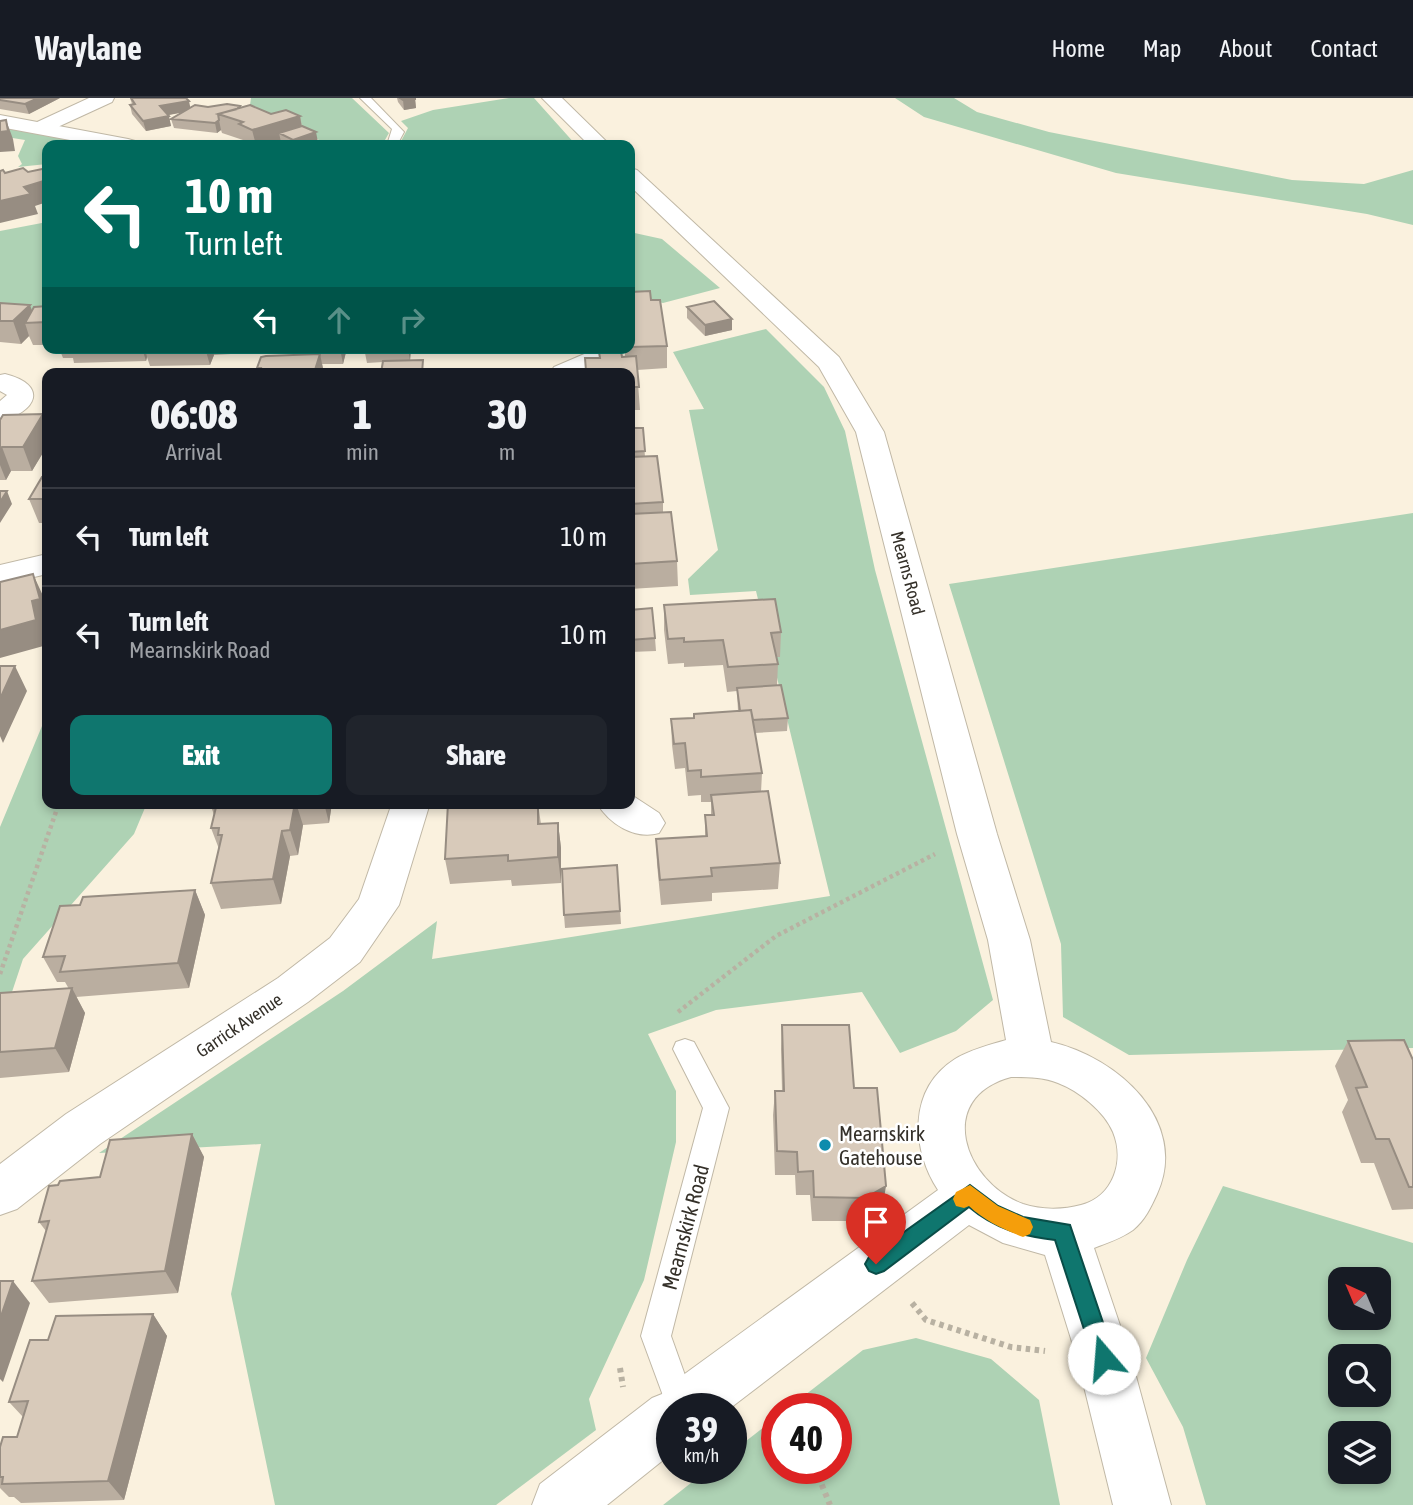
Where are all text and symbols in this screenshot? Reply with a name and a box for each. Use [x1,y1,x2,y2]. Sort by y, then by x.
text: Waylane [35,29,142,67]
text: Home [1051,35,1105,62]
text: Map [1143,35,1181,62]
text: About [1219,35,1272,62]
text: Contact [1310,35,1378,62]
text: 10 m [185,167,273,223]
icon: left [70,168,161,259]
text: Turn left [185,225,283,262]
icon: left [247,301,285,339]
icon: ahead [320,301,358,339]
icon: right [393,301,431,339]
text: 06:08 [150,390,238,438]
text: 1 [353,390,372,438]
text: 30 [487,390,527,438]
text: Arrival [166,439,222,465]
text: min [346,439,379,465]
text: m [499,439,515,465]
icon: left [70,518,108,556]
text: Turn left [129,522,209,552]
text: 10 m [560,522,607,552]
street label: Mearns Road [887,529,929,617]
text: Turn left [129,607,209,637]
icon: left [70,616,108,654]
text: 10 m [560,620,607,650]
text: Mearnskirk Road [129,637,270,663]
button: Exit [70,715,332,795]
button: Share [346,715,607,795]
street label: Garrick Avenue [192,988,286,1062]
place label: Mearnskirk Gatehouse [839,1121,925,1169]
marker: Mearnskirk Gatehouse [817,1137,833,1153]
street label: Mearnskirk Road [657,1162,713,1292]
pin [846,1192,906,1264]
icon: arrive [857,1203,895,1241]
north arrow [1328,1267,1391,1330]
map controls [1328,1267,1391,1484]
position arrow [1067,1321,1141,1395]
button: search [1328,1344,1391,1407]
speed limit sign: 40 [761,1393,852,1484]
text: 39 [685,1409,718,1449]
button: layers [1328,1421,1391,1484]
text: km/h [684,1445,719,1466]

